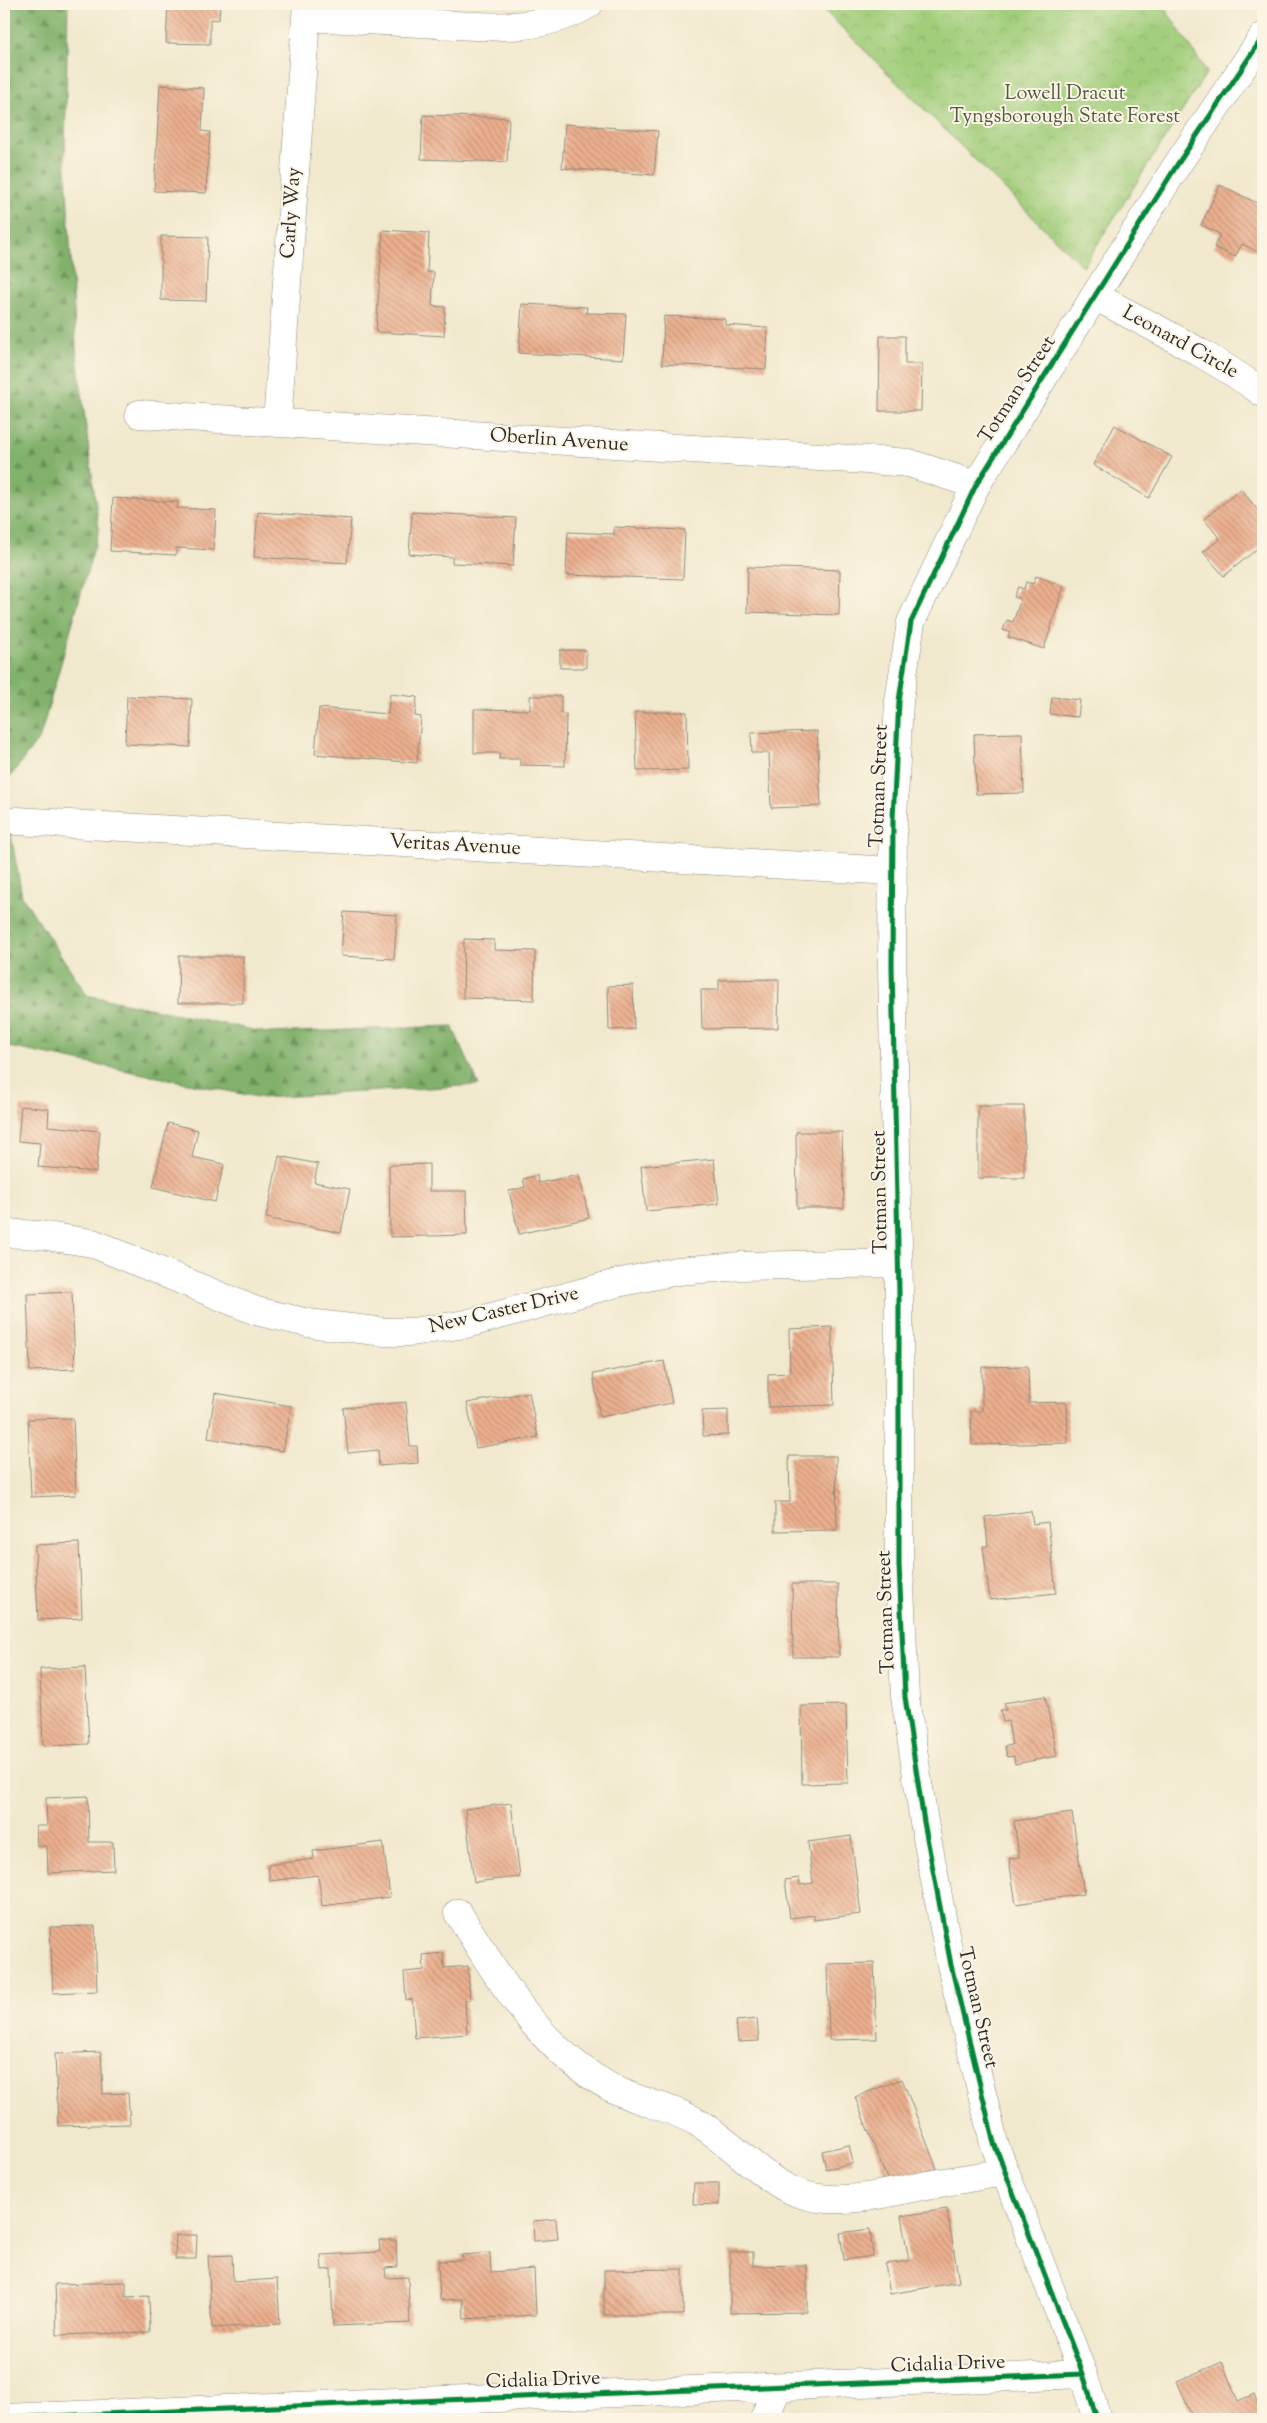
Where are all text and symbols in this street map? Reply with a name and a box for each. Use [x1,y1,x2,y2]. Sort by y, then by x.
park label: Lowell Dracut Tyngsborough State Forest [950,80,1180,132]
street label: Carly Way [274,166,310,260]
street label: Leonard Circle [1117,299,1243,387]
street label: Totman Street [972,330,1064,450]
street label: Oberlin Avenue [489,422,629,460]
street label: Totman Street [863,724,897,848]
street label: Veritas Avenue [389,828,521,864]
street label: Totman Street [865,1130,897,1254]
street label: New Caster Drive [426,1280,582,1342]
street label: Totman Street [870,1550,904,1674]
street label: Totman Street [949,1945,1005,2072]
street label: Cidalia Drive [890,2349,1006,2381]
street label: Cidalia Drive [485,2365,601,2397]

